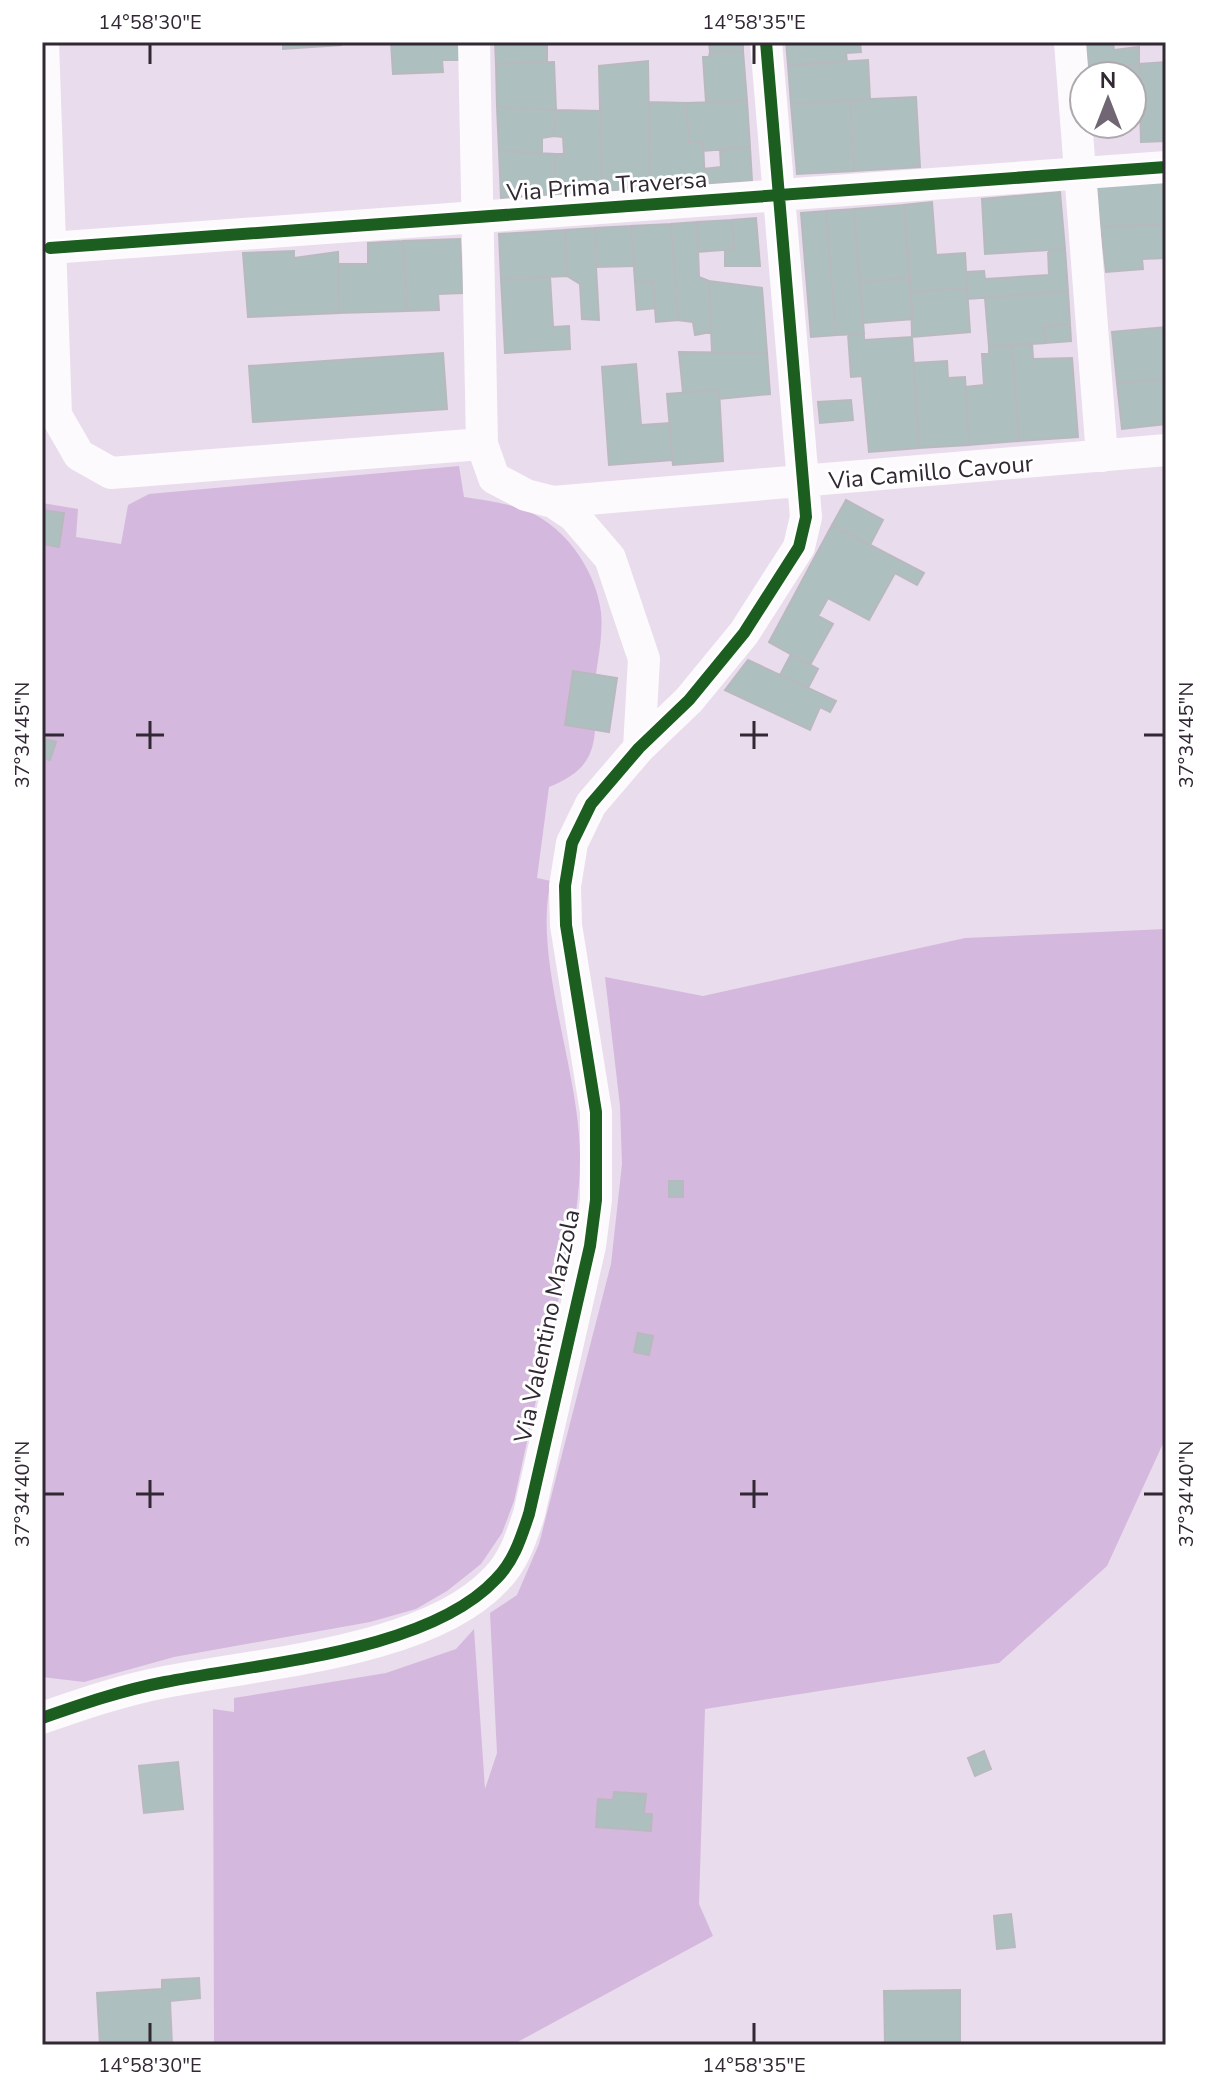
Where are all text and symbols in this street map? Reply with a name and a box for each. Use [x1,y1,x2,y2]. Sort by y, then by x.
text: 14°58'30"E [98,9,202,36]
text: 14°58'35"E [702,9,806,36]
north arrow [1068,60,1148,140]
text: N [1100,66,1116,96]
street label: Via Prima Traversa [505,163,708,209]
street label: Via Camillo Cavour [826,447,1035,497]
text: 37°34'45"N [9,682,36,788]
text: 37°34'45"N [1173,682,1200,788]
street label: Via Valentino Mazzola [506,1206,587,1447]
text: 37°34'40"N [9,1441,36,1547]
text: 37°34'40"N [1173,1441,1200,1547]
text: 14°58'30"E [98,2052,202,2079]
text: 14°58'35"E [702,2052,806,2079]

